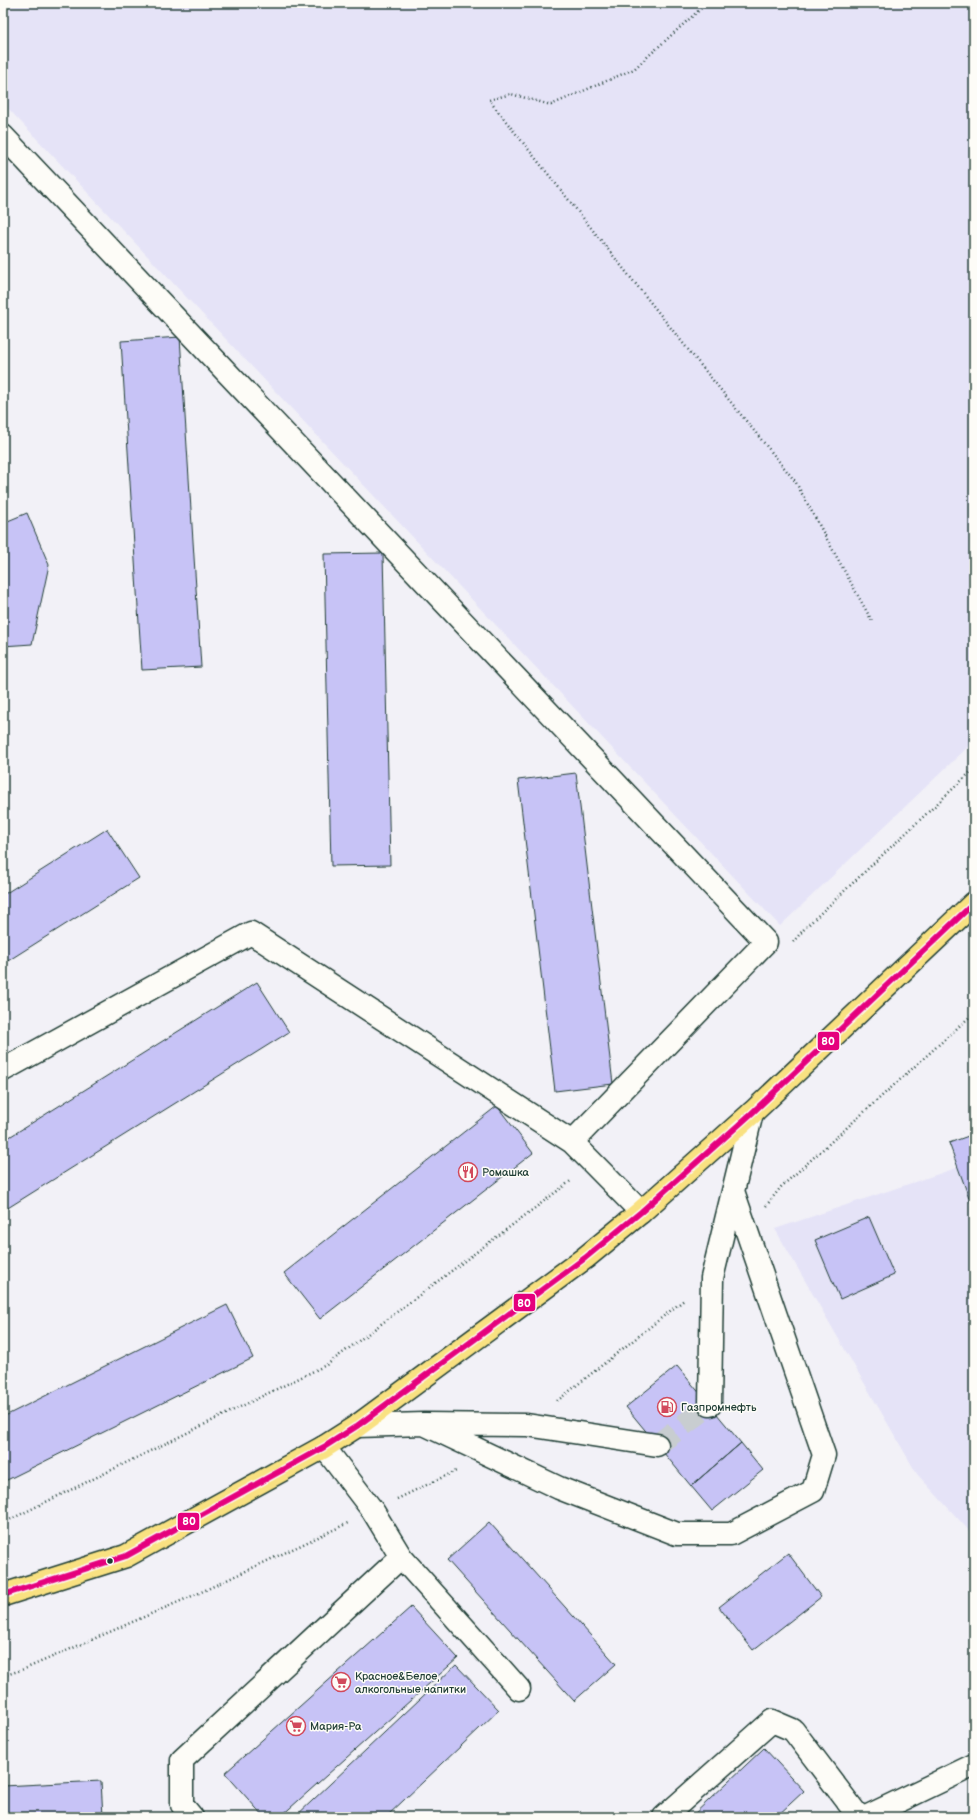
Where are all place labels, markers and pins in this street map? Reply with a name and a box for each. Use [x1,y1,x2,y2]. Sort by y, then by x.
restaurant icon: Ромашка [457,1161,479,1183]
place label: Ромашка [482,1166,530,1179]
fuel station icon: Газпромнефть [656,1396,678,1418]
place label: Газпромнефть [681,1401,757,1414]
unlabelled marker [105,1556,115,1566]
place label: Красное&Белое, алкогольные напитки [355,1670,466,1696]
supermarket icon: Красное&Белое, алкогольные напитки [330,1671,352,1693]
supermarket icon: Мария-Ра [285,1715,307,1737]
place label: Мария-Ра [310,1720,362,1733]

